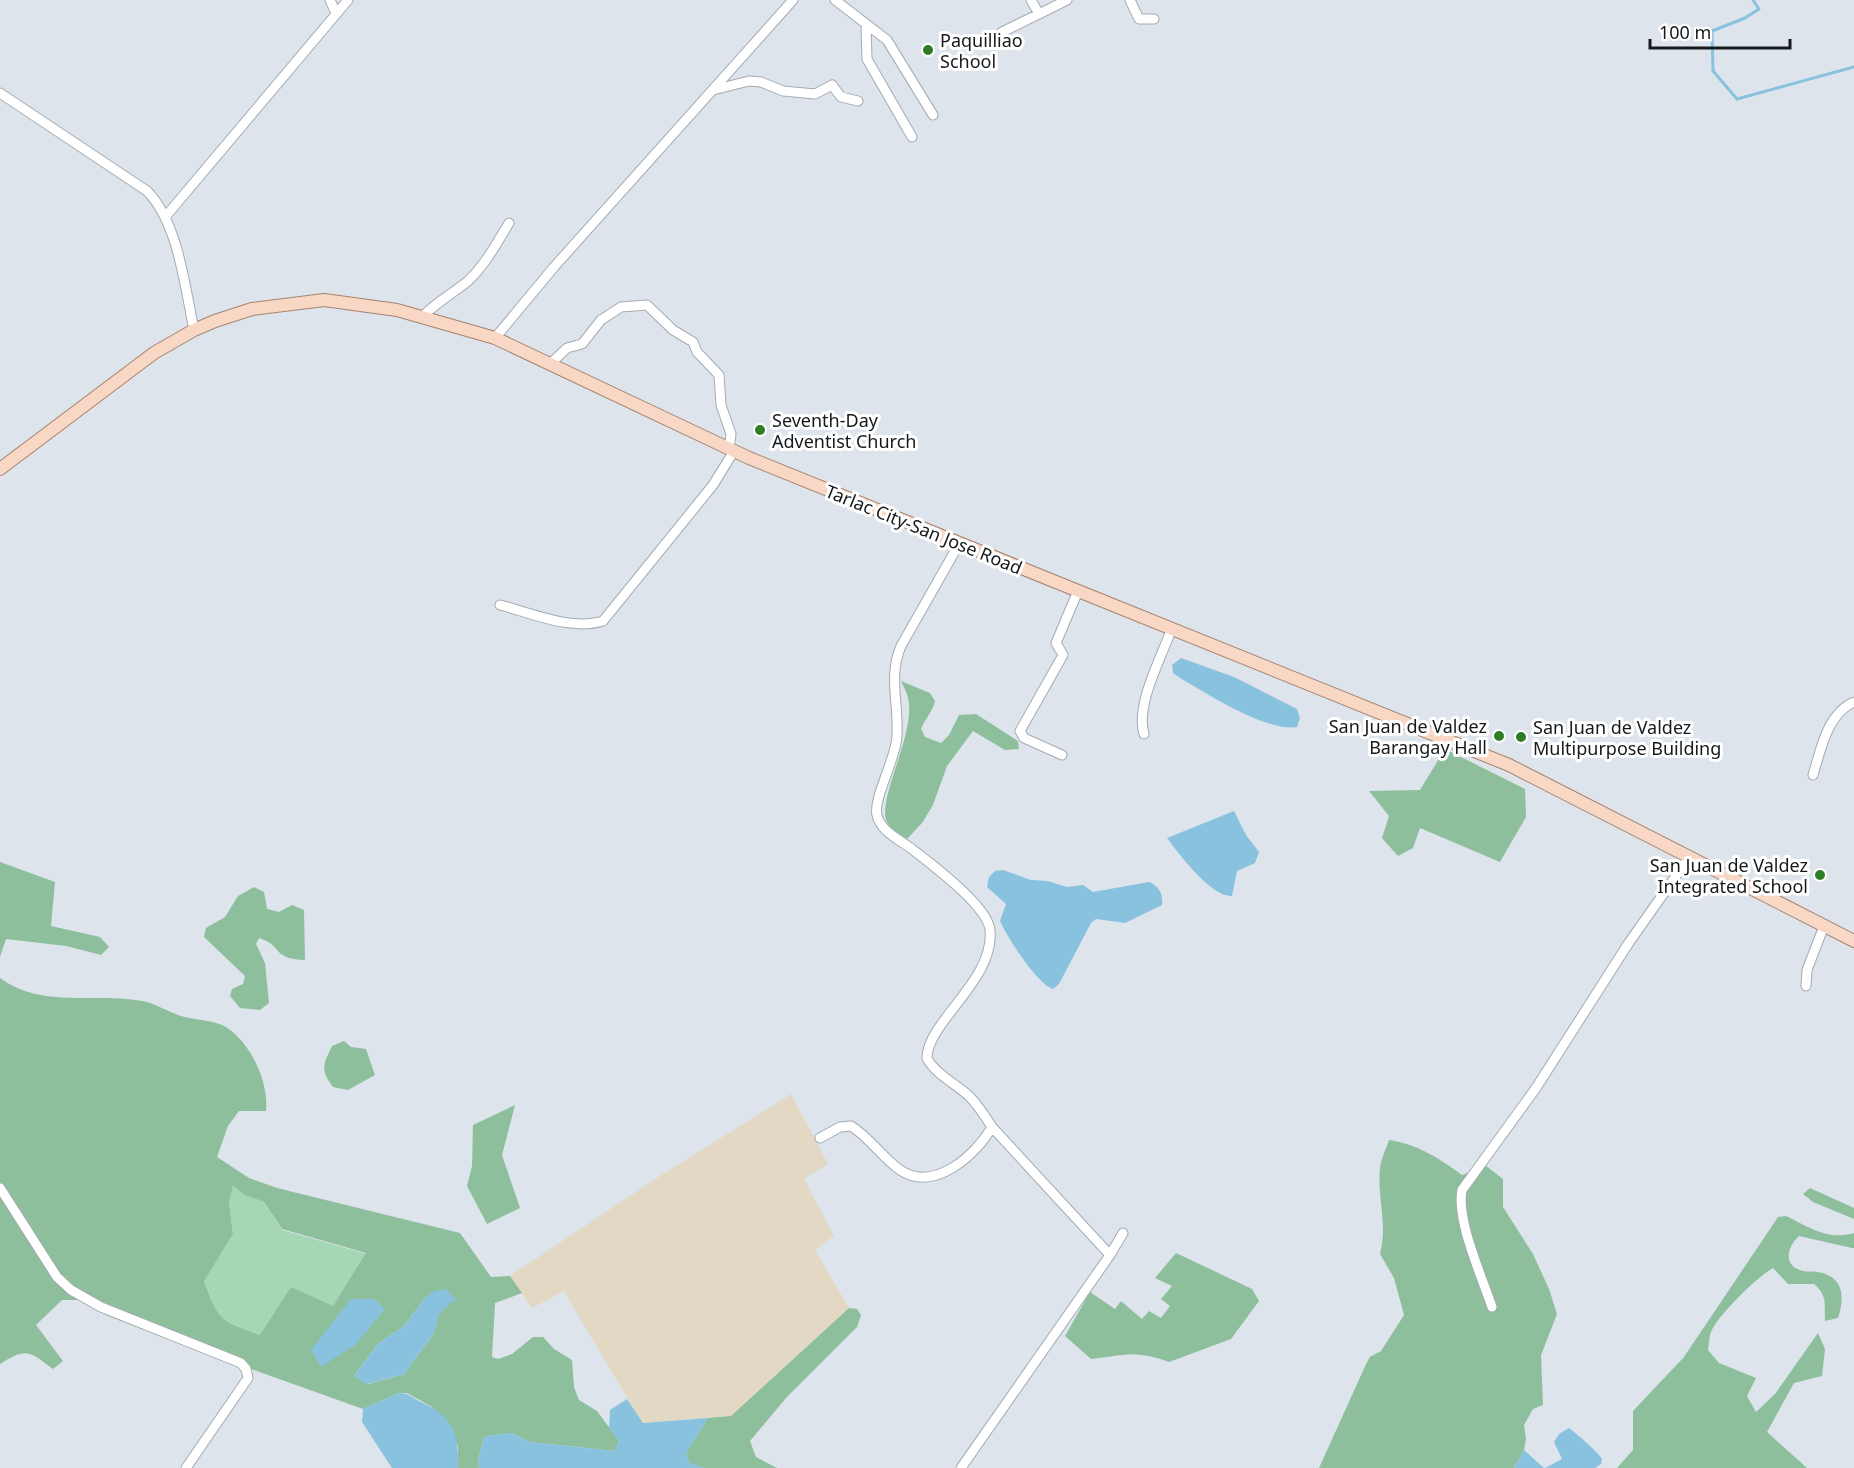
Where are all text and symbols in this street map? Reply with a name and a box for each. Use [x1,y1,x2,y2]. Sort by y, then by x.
scale bar [1650,12,1790,50]
text: 100 m [1659,20,1711,44]
place label: Paquilliao School [940,28,1023,73]
marker: Paquilliao School [921,43,935,57]
place label: Seventh-Day Adventist Church [772,408,916,453]
marker: Seventh-Day Adventist Church [753,423,767,437]
street label: Tarlac City-San Jose Road [822,479,1026,579]
place label: San Juan de Valdez Barangay Hall [1329,714,1487,759]
place label: San Juan de Valdez Multipurpose Building [1533,715,1721,760]
marker: San Juan de Valdez Barangay Hall [1492,729,1506,743]
marker: San Juan de Valdez Multipurpose Building [1514,730,1528,744]
place label: San Juan de Valdez Integrated School [1650,853,1808,898]
marker: San Juan de Valdez Integrated School [1813,868,1827,882]

